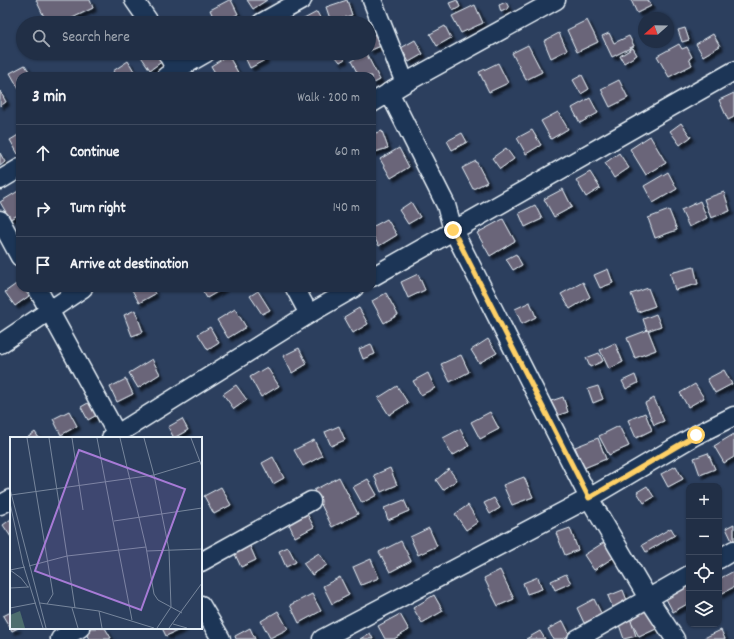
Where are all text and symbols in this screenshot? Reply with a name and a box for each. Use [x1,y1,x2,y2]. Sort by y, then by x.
north arrow [638,12,674,48]
search box [16,16,376,60]
icon: search [30,27,52,49]
text: Search here [62,27,130,49]
text: 3 min [32,86,66,110]
text: Walk · 200 m [297,89,360,108]
icon: ahead [32,142,54,164]
text: Continue [70,142,119,164]
text: 60 m [335,143,360,162]
icon: right [32,198,54,220]
text: Turn right [70,198,126,220]
text: 140 m [333,199,360,218]
route end [444,221,462,239]
icon: arrive [32,254,54,276]
text: Arrive at destination [70,254,188,276]
route start [687,426,705,444]
inset map [10,437,202,629]
map controls [686,483,722,627]
button: + [686,483,722,519]
button: − [686,519,722,555]
button: locate [686,555,722,591]
button: layers [686,591,722,627]

